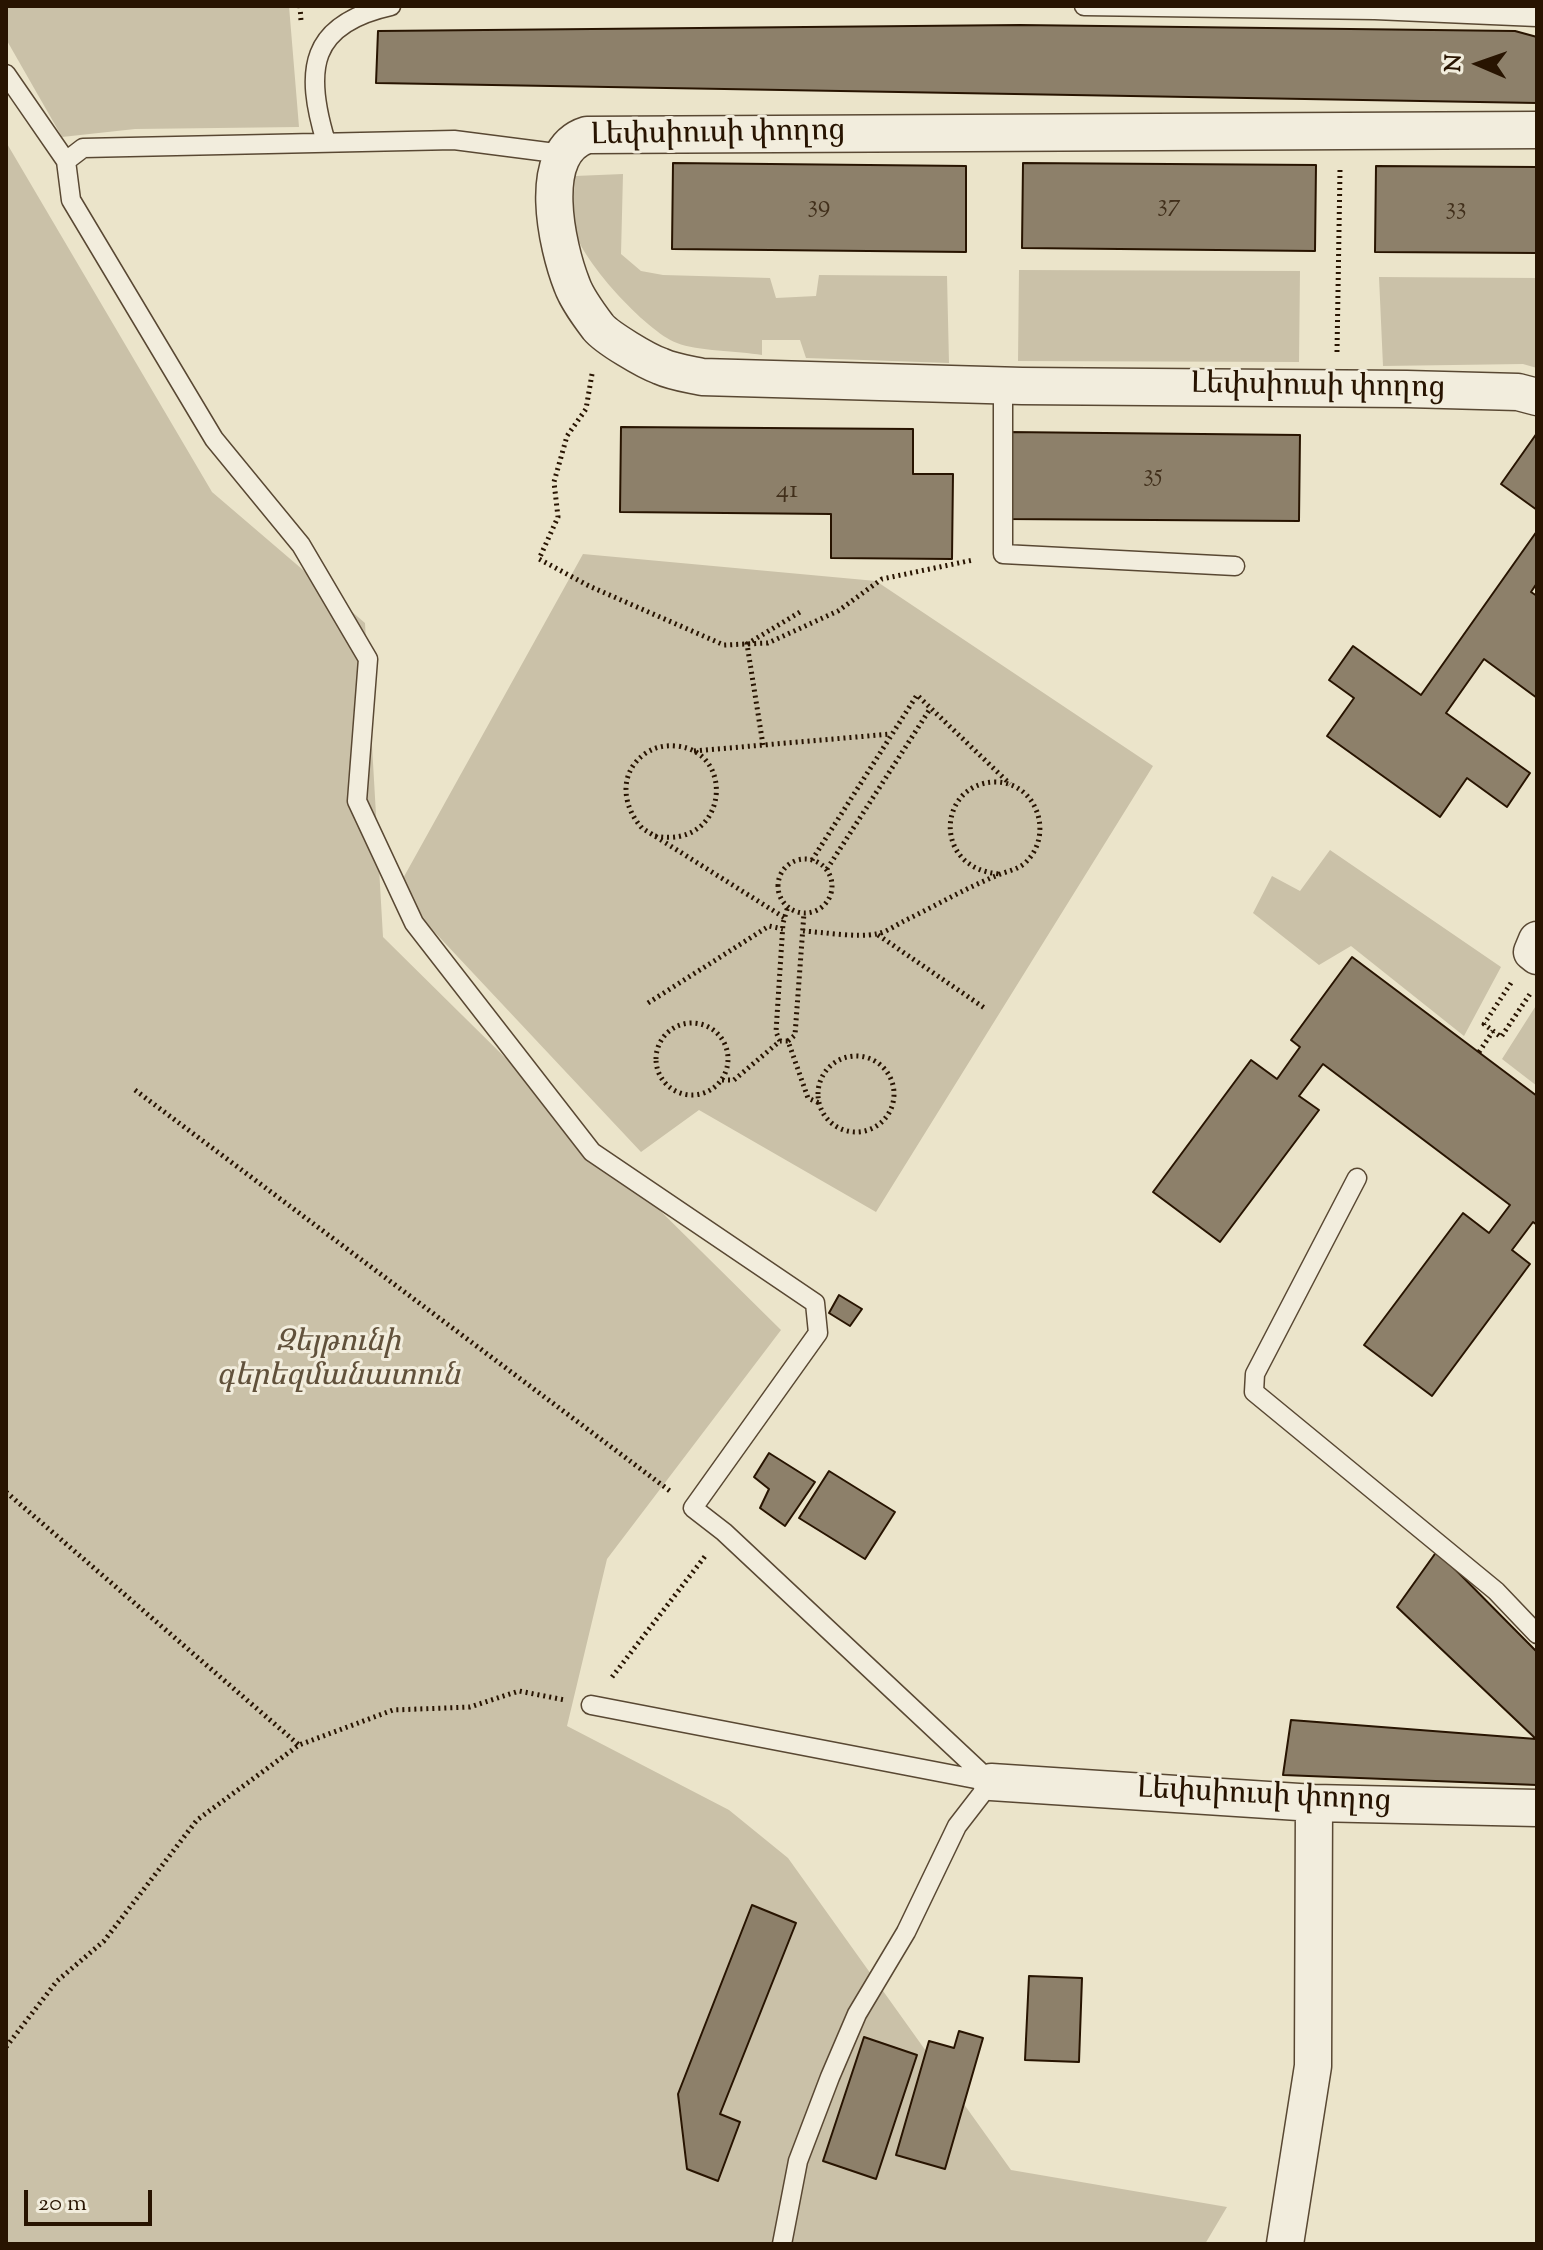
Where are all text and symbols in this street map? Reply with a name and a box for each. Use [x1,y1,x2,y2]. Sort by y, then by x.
north arrow [1439,24,1519,104]
text: N [1439,54,1471,72]
street label: Լեփսիուսի փողոց [590,116,846,156]
house number: 37 [1157,191,1181,223]
house number: 39 [808,192,830,224]
house number: 33 [1445,194,1467,226]
street label: Լեփսիուսի փողոց [1190,369,1446,409]
house number: 35 [1143,461,1163,493]
house number: 41 [776,477,798,509]
park label: Զեյթունի գերեզմանատուն [216,1327,460,1398]
street label: Լեփսիուսի փողոց [1136,1773,1392,1823]
scale bar [28,2174,156,2224]
text: 20 m [38,2187,87,2221]

